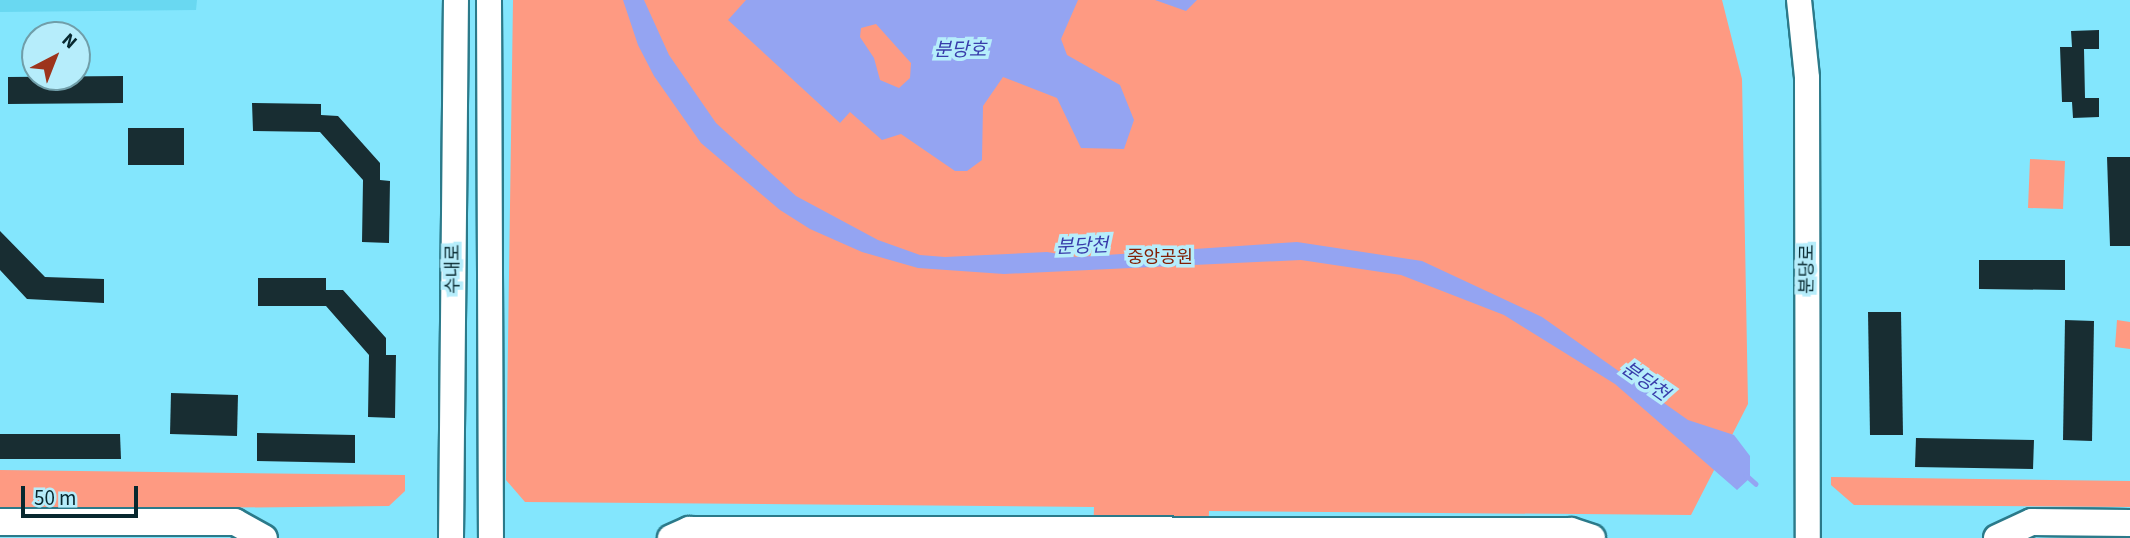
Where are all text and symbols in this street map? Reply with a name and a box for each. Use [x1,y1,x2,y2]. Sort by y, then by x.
north arrow [21,21,91,91]
text: N [55,27,83,56]
water label: 분당호 [934,40,986,62]
water label: 분당천 [1055,235,1109,259]
street label: 수내로 [443,244,465,294]
street label: 분당로 [1797,244,1819,294]
park label: 중앙공원 [1127,247,1193,269]
water label: 분당천 [1617,358,1673,406]
scale bar [24,472,142,516]
text: 50 m [34,483,76,513]

